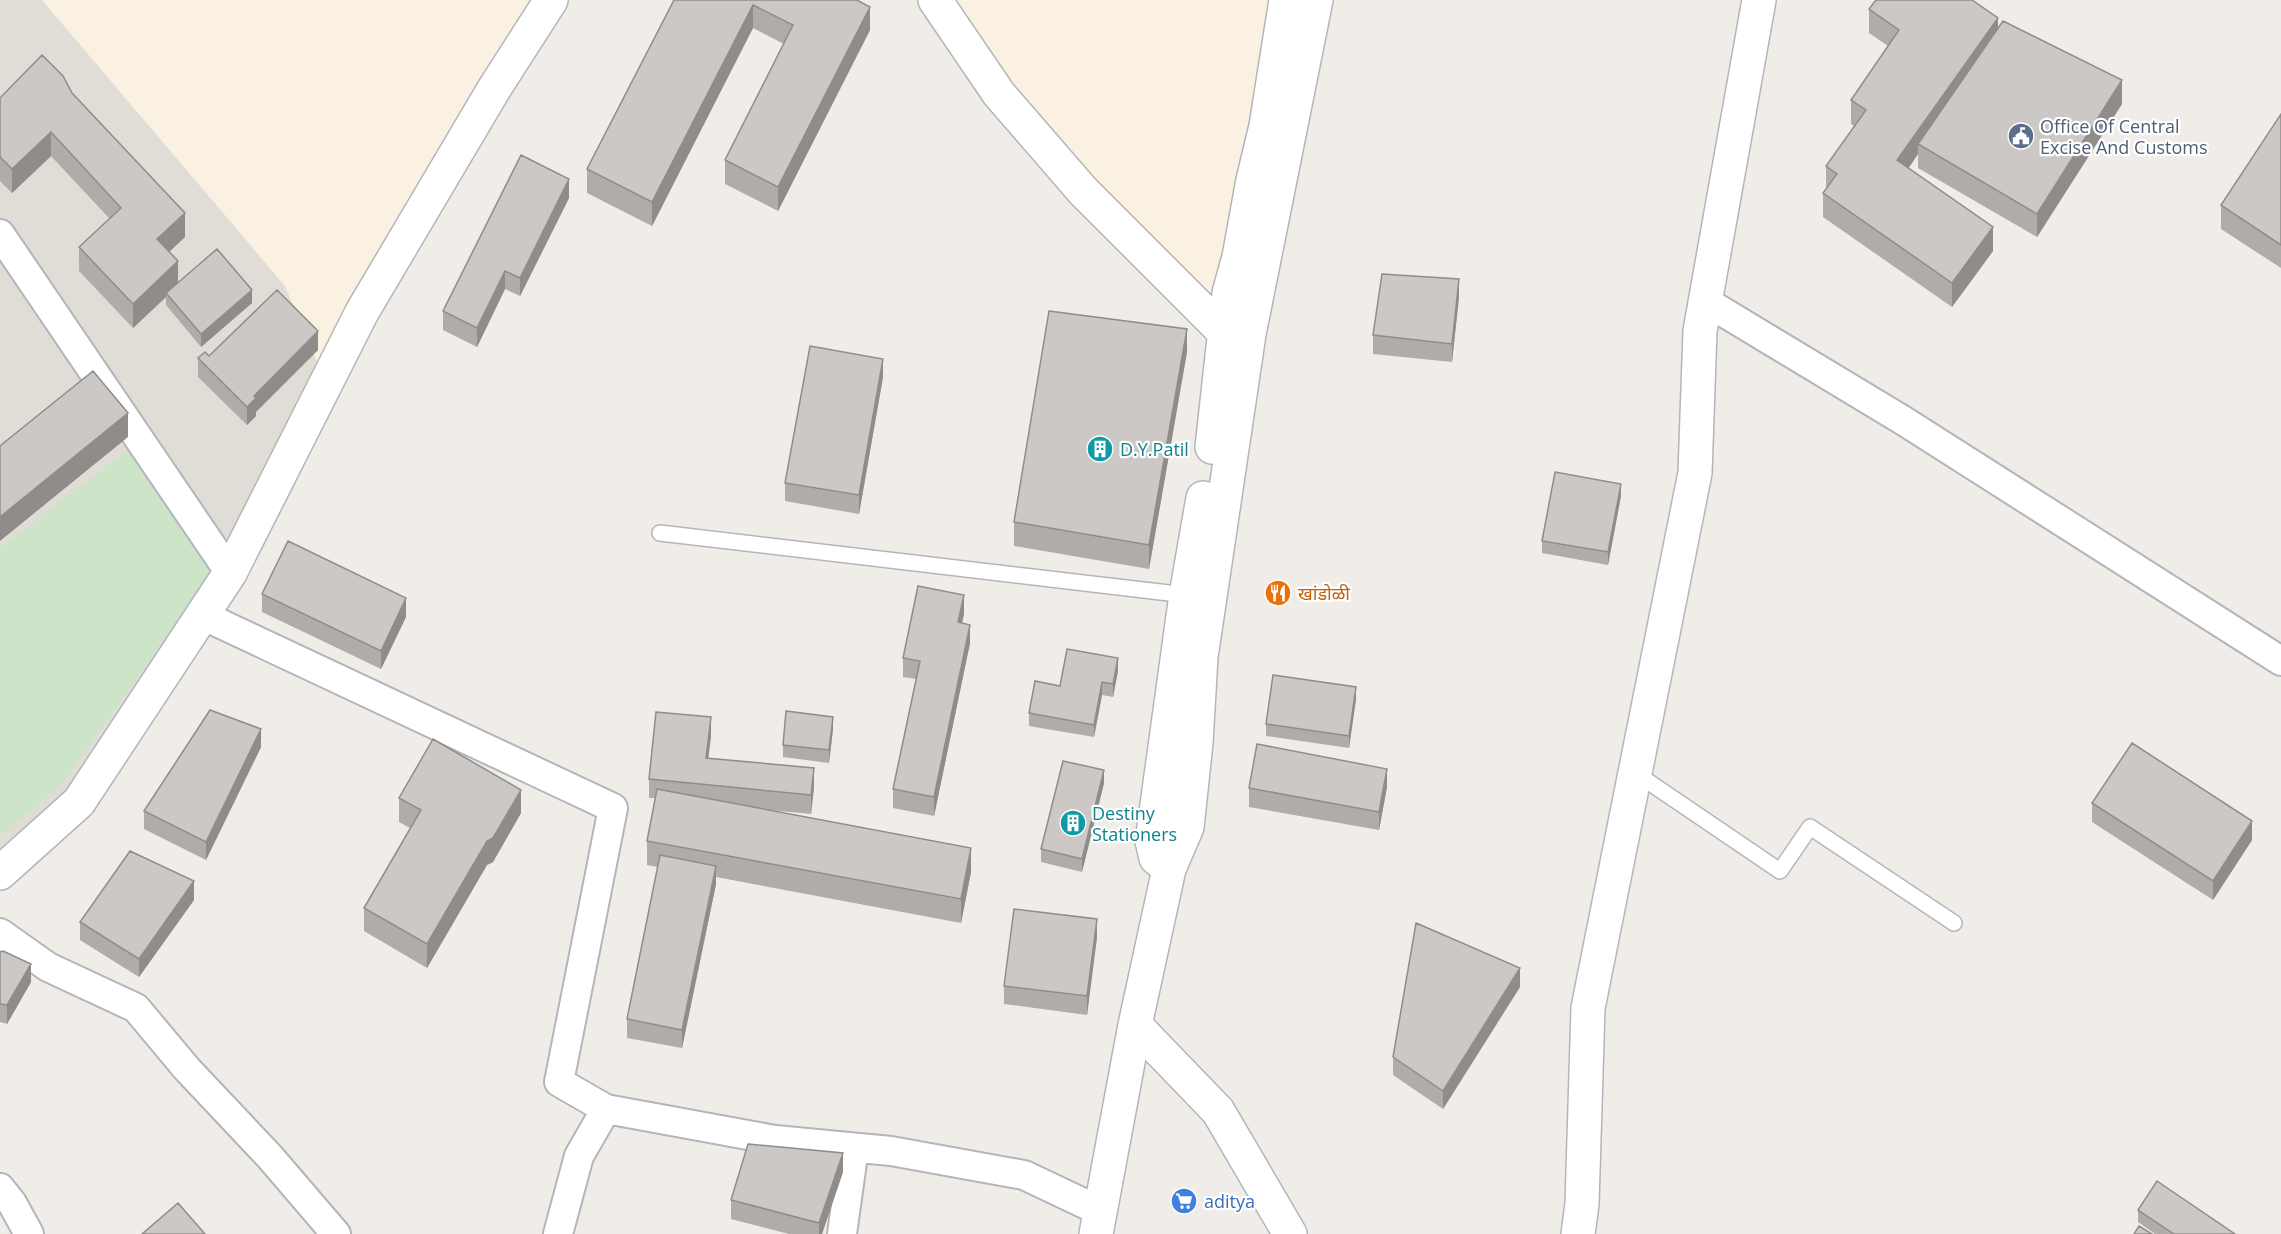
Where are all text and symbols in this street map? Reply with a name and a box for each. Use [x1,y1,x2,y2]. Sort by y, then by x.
place label: Office Of Central Excise And Customs [2040,114,2208,159]
public building icon: Office Of Central Excise And Customs [2006,121,2036,151]
building icon: D.Y.Patil [1085,434,1115,464]
place label: D.Y.Patil [1120,437,1189,461]
restaurant icon: खांडोळी [1263,578,1293,608]
place label: खांडोळी [1298,581,1350,605]
place label: Destiny Stationers [1092,801,1177,846]
building icon: Destiny Stationers [1058,808,1088,838]
supermarket icon: aditya [1169,1186,1199,1216]
place label: aditya [1204,1189,1255,1213]

